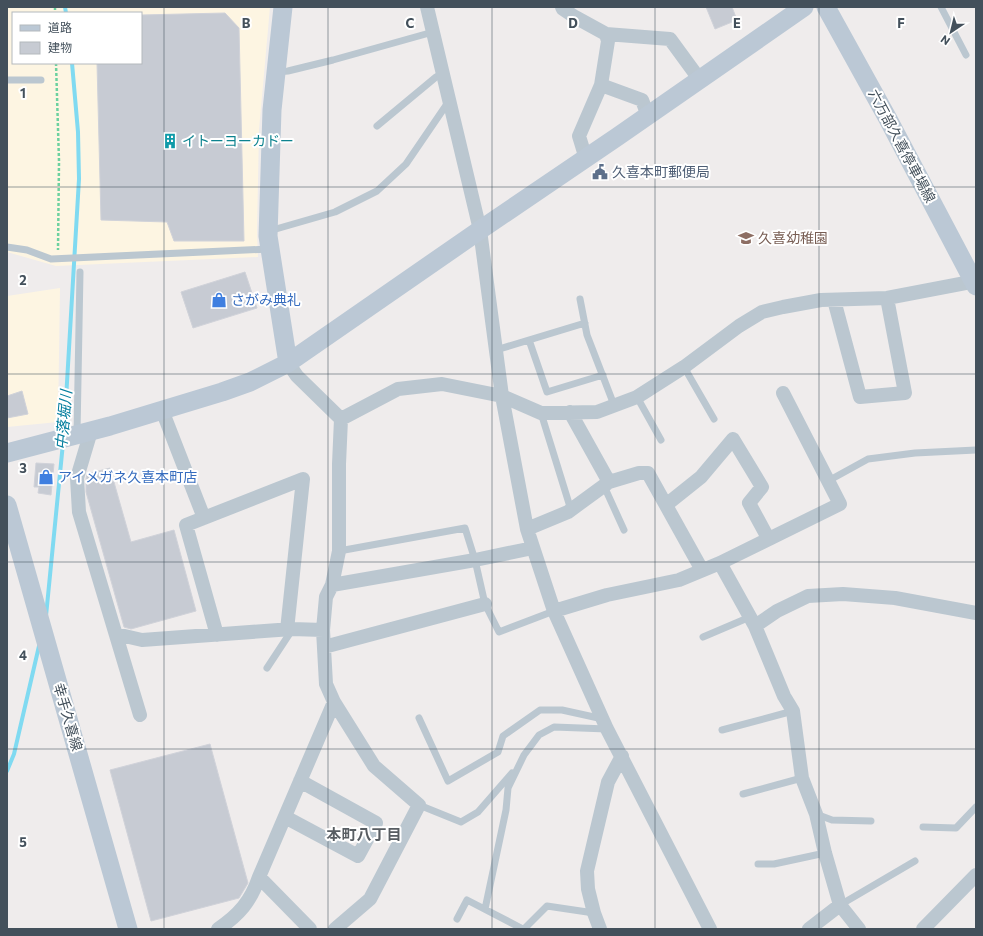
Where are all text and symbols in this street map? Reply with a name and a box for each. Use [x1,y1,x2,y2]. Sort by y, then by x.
legend [12,12,142,64]
north arrow [931,12,971,52]
text: B [242,15,251,31]
text: C [406,15,415,31]
text: D [568,15,578,31]
text: E [733,15,741,31]
text: F [897,15,905,31]
text: 道路 [48,20,72,34]
text: N [938,33,952,48]
text: 建物 [48,40,72,54]
text: 1 [20,85,26,101]
street label: 六万部久喜停車場線 [865,86,940,205]
building icon: イトーヨーカドー [161,132,179,150]
place label: イトーヨーカドー [182,132,294,149]
public building icon: 久喜本町郵便局 [591,163,609,181]
place label: 久喜本町郵便局 [612,163,710,180]
school or university icon: 久喜幼稚園 [737,229,755,247]
place label: 久喜幼稚園 [758,229,828,246]
text: 2 [19,272,27,288]
shop icon: さがみ典礼 [210,291,228,309]
place label: さがみ典礼 [231,291,301,308]
water label: 中落堀川 [51,387,75,451]
text: 3 [19,460,27,476]
shop icon: アイメガネ久喜本町店 [37,468,55,486]
place label: アイメガネ久喜本町店 [58,468,197,485]
text: 4 [19,647,27,663]
street label: 幸手久喜線 [51,681,86,753]
district label: 本町八丁目 [326,825,402,843]
text: 5 [19,834,27,850]

